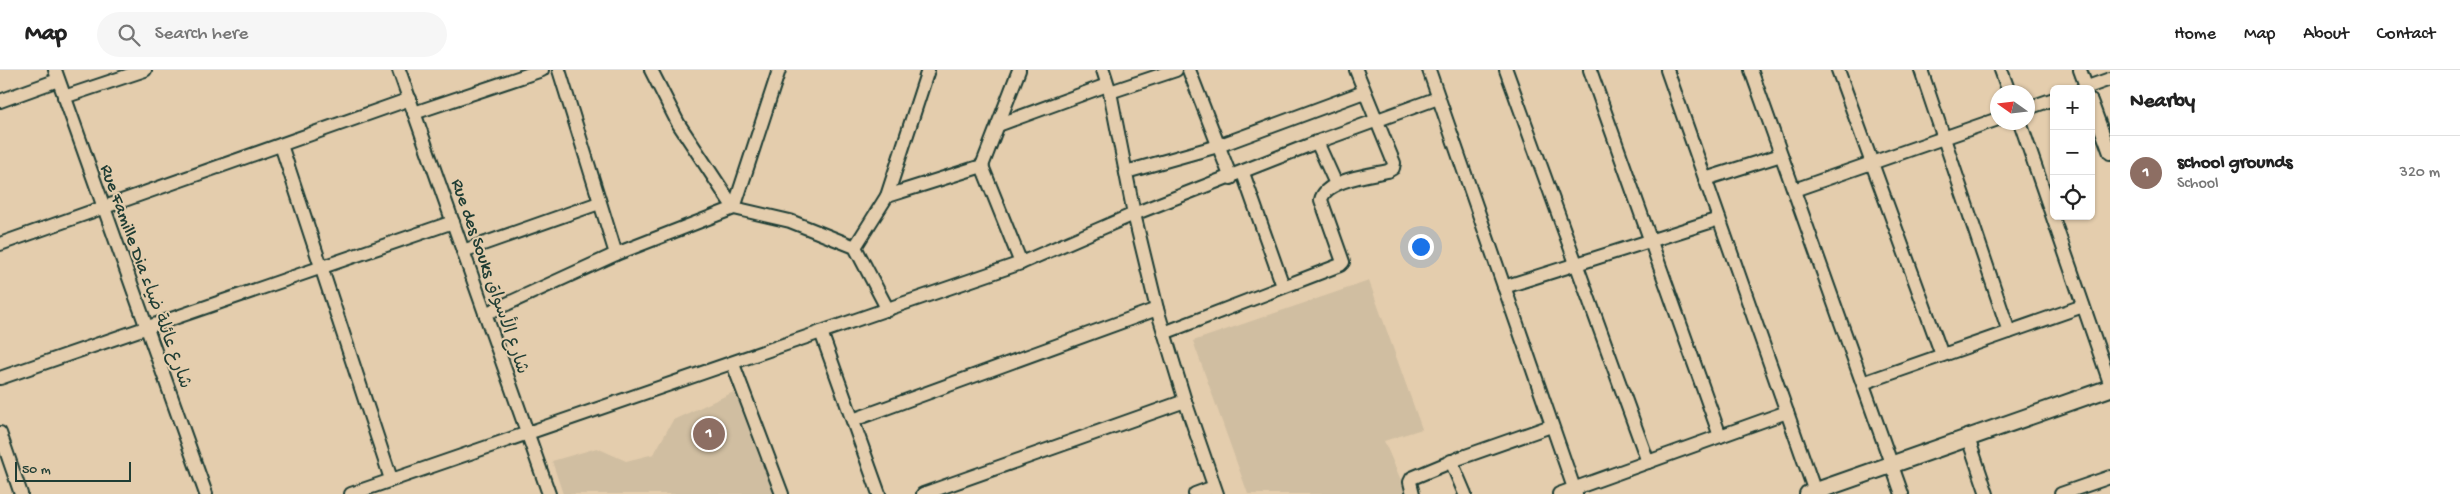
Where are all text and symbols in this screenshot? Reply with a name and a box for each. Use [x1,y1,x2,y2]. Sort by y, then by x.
search box [97,12,447,57]
text: Map [25,20,67,49]
icon: search [115,21,143,49]
text: Search here [155,23,248,46]
text: Home [2174,24,2216,45]
text: Map [2244,24,2275,45]
text: About [2303,24,2349,45]
text: Contact [2377,24,2435,45]
north arrow [1990,85,2035,130]
map controls [2050,85,2095,220]
button: + [2050,85,2095,130]
text: Nearby [2130,90,2195,115]
button: − [2050,130,2095,175]
text: school grounds [2177,152,2293,175]
street label: Rue Famille Dia شارع عائلة ضياء [94,162,195,392]
text: 1 [2143,164,2149,183]
text: 320 m [2400,164,2440,183]
street label: Rue des Souks شارع الأسواق [445,175,536,377]
button: locate [2050,175,2095,220]
text: School [2177,175,2219,194]
your location [1408,234,1434,260]
pin: 1 [693,415,725,453]
scale bar [15,459,131,482]
text: 50 m [22,462,51,479]

